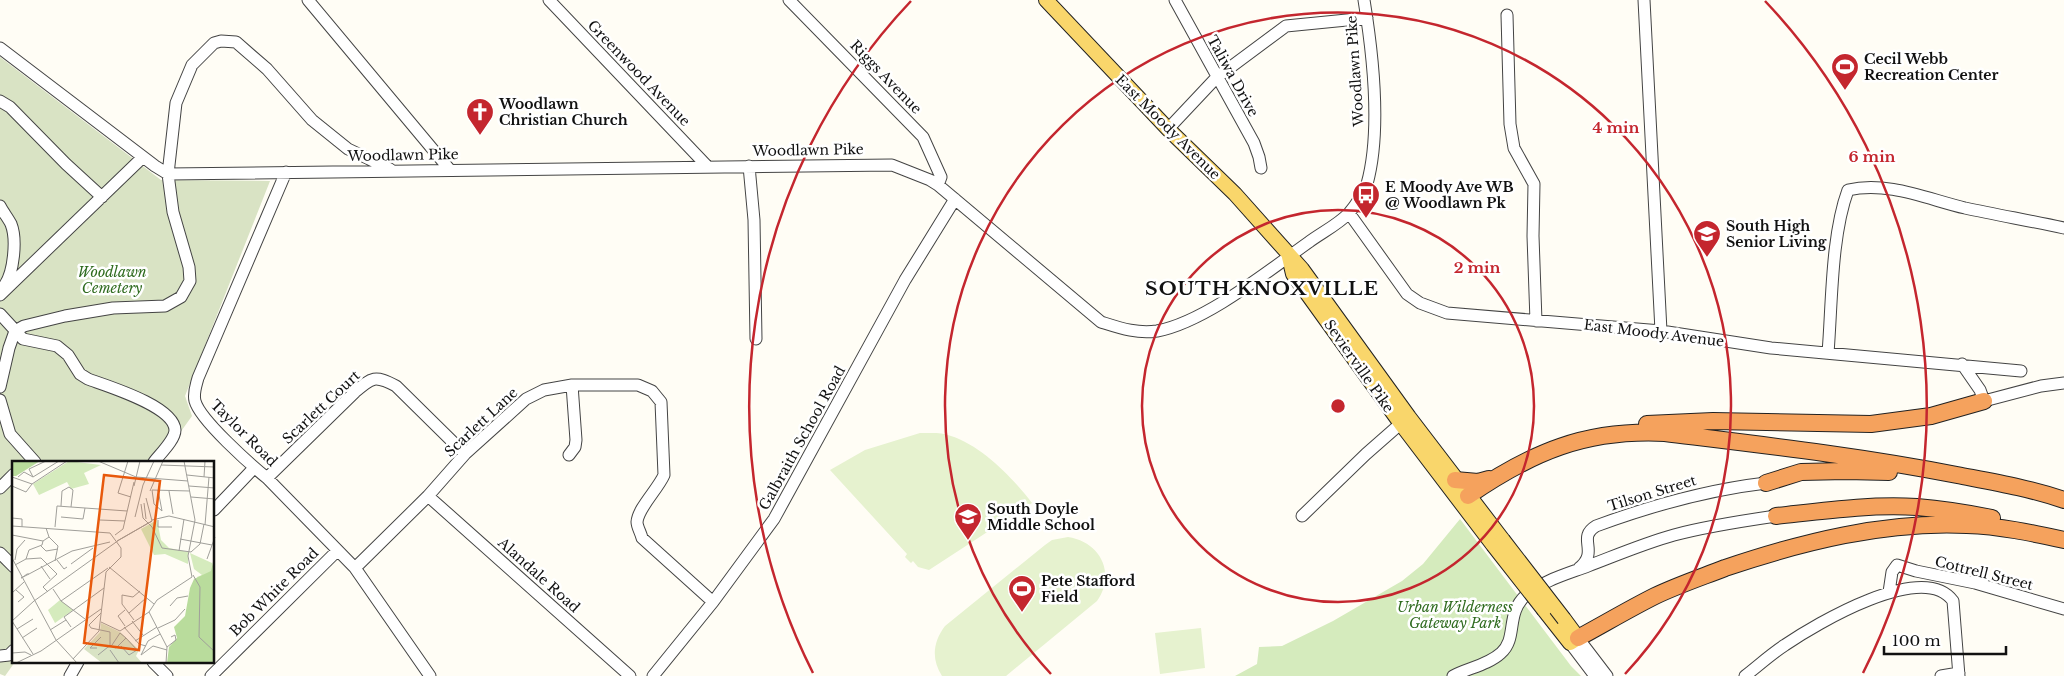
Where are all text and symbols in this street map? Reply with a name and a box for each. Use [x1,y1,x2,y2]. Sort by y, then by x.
street label: Woodlawn Pike [1342,15,1368,128]
street label: Greenwood Avenue [584,16,694,130]
street label: Taliwa Drive [1203,32,1263,120]
street label: Riggs Avenue [846,36,926,118]
place label: Cecil Webb Recreation Center [1864,50,1998,84]
sports icon: Cecil Webb Recreation Center [1830,52,1860,91]
street label: East Moody Avenue [1112,71,1224,183]
place label: Woodlawn Christian Church [498,95,628,129]
church icon: Woodlawn Christian Church [465,97,495,136]
text: 4 min [1593,118,1640,137]
street label: Woodlawn Pike [751,140,864,160]
street label: Woodlawn Pike [346,145,459,165]
text: 6 min [1848,147,1896,166]
place label: E Moody Ave WB @ Woodlawn Pk [1385,178,1514,212]
bus stop icon: E Moody Ave WB @ Woodlawn Pk [1351,180,1381,219]
place label: South High Senior Living [1726,217,1827,251]
school or university icon: South High Senior Living [1692,219,1722,258]
text: 2 min [1454,258,1500,277]
park label: Woodlawn Cemetery [77,263,147,297]
district label: SOUTH KNOXVILLE [1145,277,1379,300]
street label: East Moody Avenue [1583,315,1725,351]
street label: Sevierville Pike [1320,316,1398,416]
street label: Galbraith School Road [755,362,849,513]
street label: Scarlett Court [278,366,364,448]
street label: Scarlett Lane [441,383,521,461]
street label: Taylor Road [207,396,282,471]
centre of rings [1329,397,1347,415]
inset map [12,461,215,664]
street label: Tilson Street [1606,471,1699,515]
place label: South Doyle Middle School [987,500,1095,534]
school or university icon: South Doyle Middle School [953,502,983,541]
street label: Alandale Road [494,533,584,617]
street label: Bob White Road [226,543,323,640]
street label: Cottrell Street [1933,552,2036,594]
place label: Pete Stafford Field [1041,572,1135,606]
sports icon: Pete Stafford Field [1007,574,1037,613]
park label: Urban Wilderness Gateway Park [1397,598,1513,632]
scale bar [1884,624,2006,656]
text: 100 m [1892,631,1941,650]

